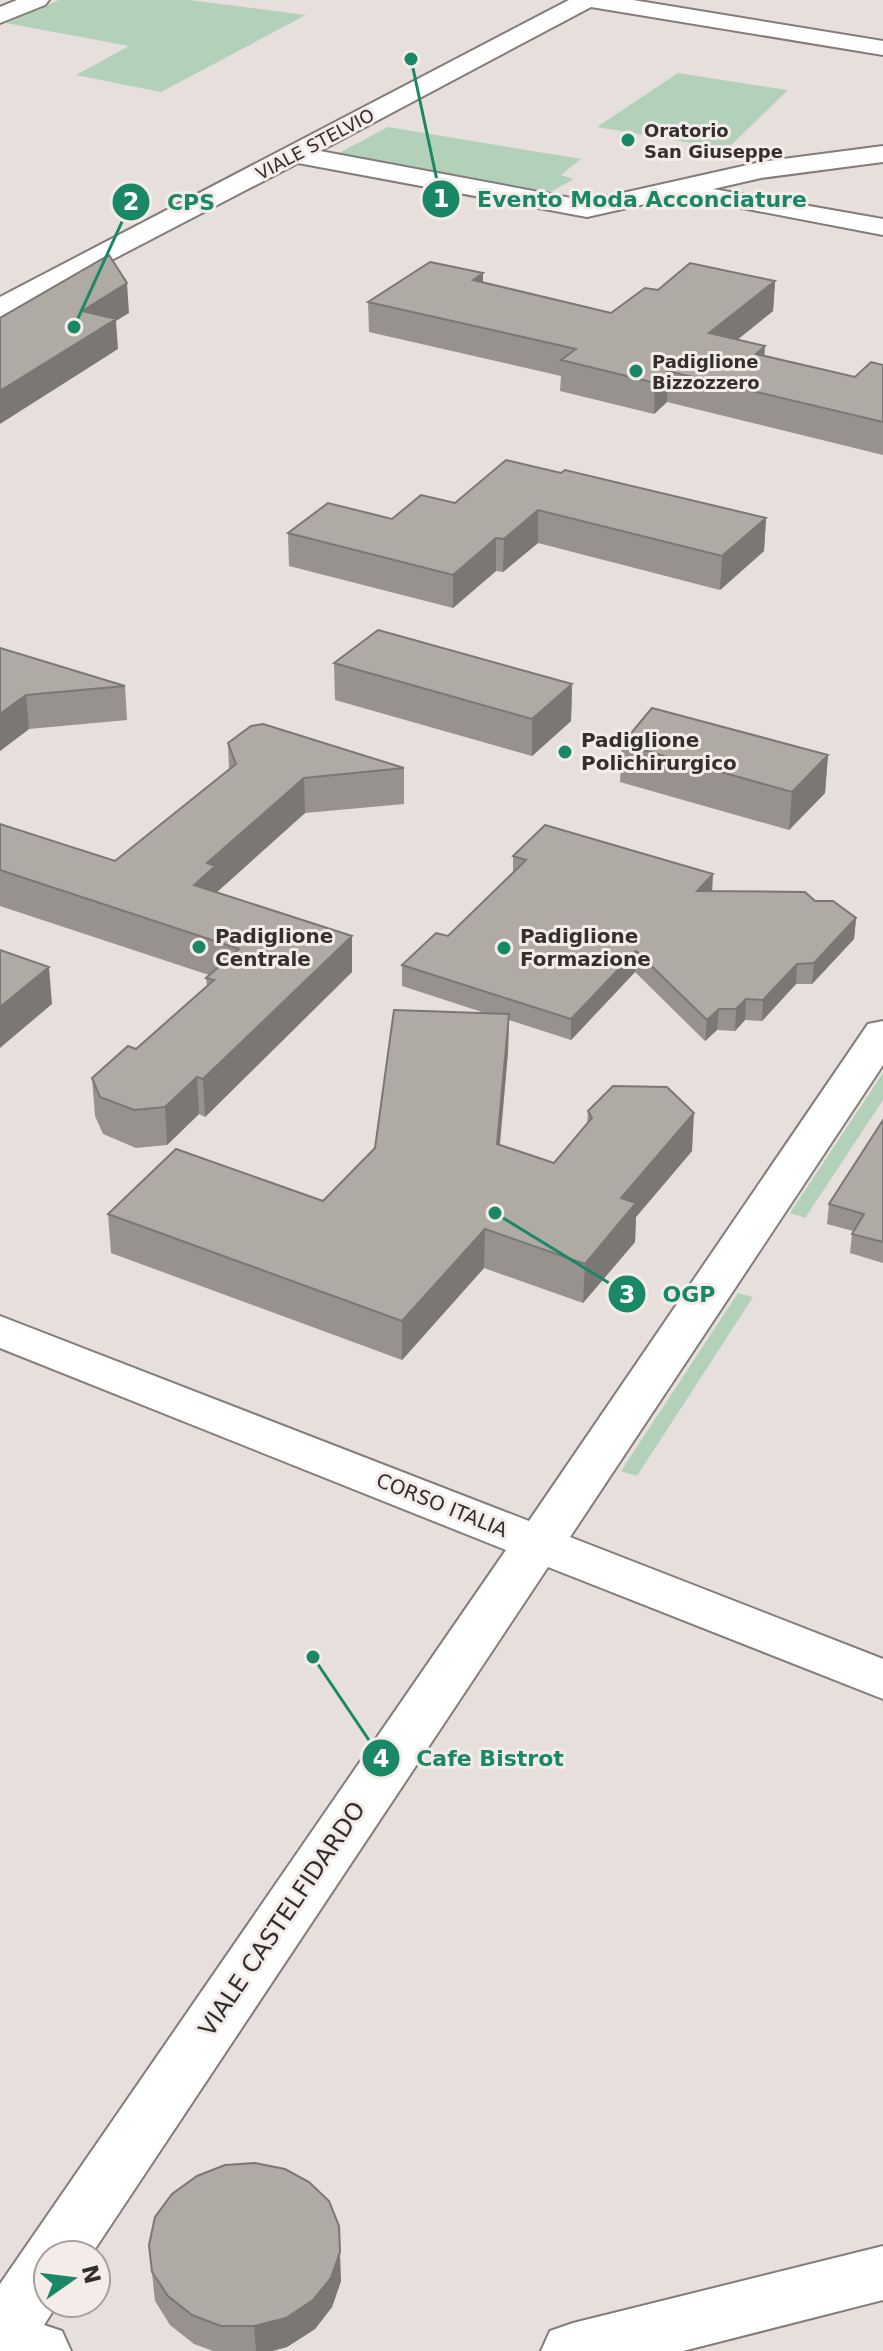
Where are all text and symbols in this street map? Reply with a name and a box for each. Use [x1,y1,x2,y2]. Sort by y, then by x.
street label: VIALE STELVIO [252,104,378,184]
place label: Oratorio San Giuseppe [644,120,783,162]
marker: Oratorio San Giuseppe [619,131,637,149]
callout: Evento Moda Acconciature [421,176,822,222]
callout: CPS [111,179,232,225]
text: 1 [433,185,449,213]
text: Evento Moda Acconciature [477,187,807,212]
text: 2 [123,188,139,216]
text: CPS [167,190,215,215]
place label: Padiglione Bizzozzero [652,351,760,393]
marker: Padiglione Bizzozzero [627,362,645,380]
place label: Padiglione Polichirurgico [581,728,737,775]
marker: Padiglione Polichirurgico [556,743,574,761]
place label: Padiglione Centrale [215,924,333,971]
place label: Padiglione Formazione [520,924,651,971]
marker: Padiglione Centrale [190,938,208,956]
marker: Padiglione Formazione [495,939,513,957]
callout: OGP [607,1271,731,1317]
text: 3 [619,1281,635,1309]
text: OGP [663,1282,715,1307]
street label: CORSO ITALIA [373,1468,511,1542]
callout: Cafe Bistrot [361,1735,580,1781]
text: 4 [373,1745,389,1773]
text: Cafe Bistrot [416,1746,564,1771]
street label: VIALE CASTELFIDARDO [193,1796,371,2042]
north arrow [32,2239,112,2319]
text: N [77,2262,105,2286]

